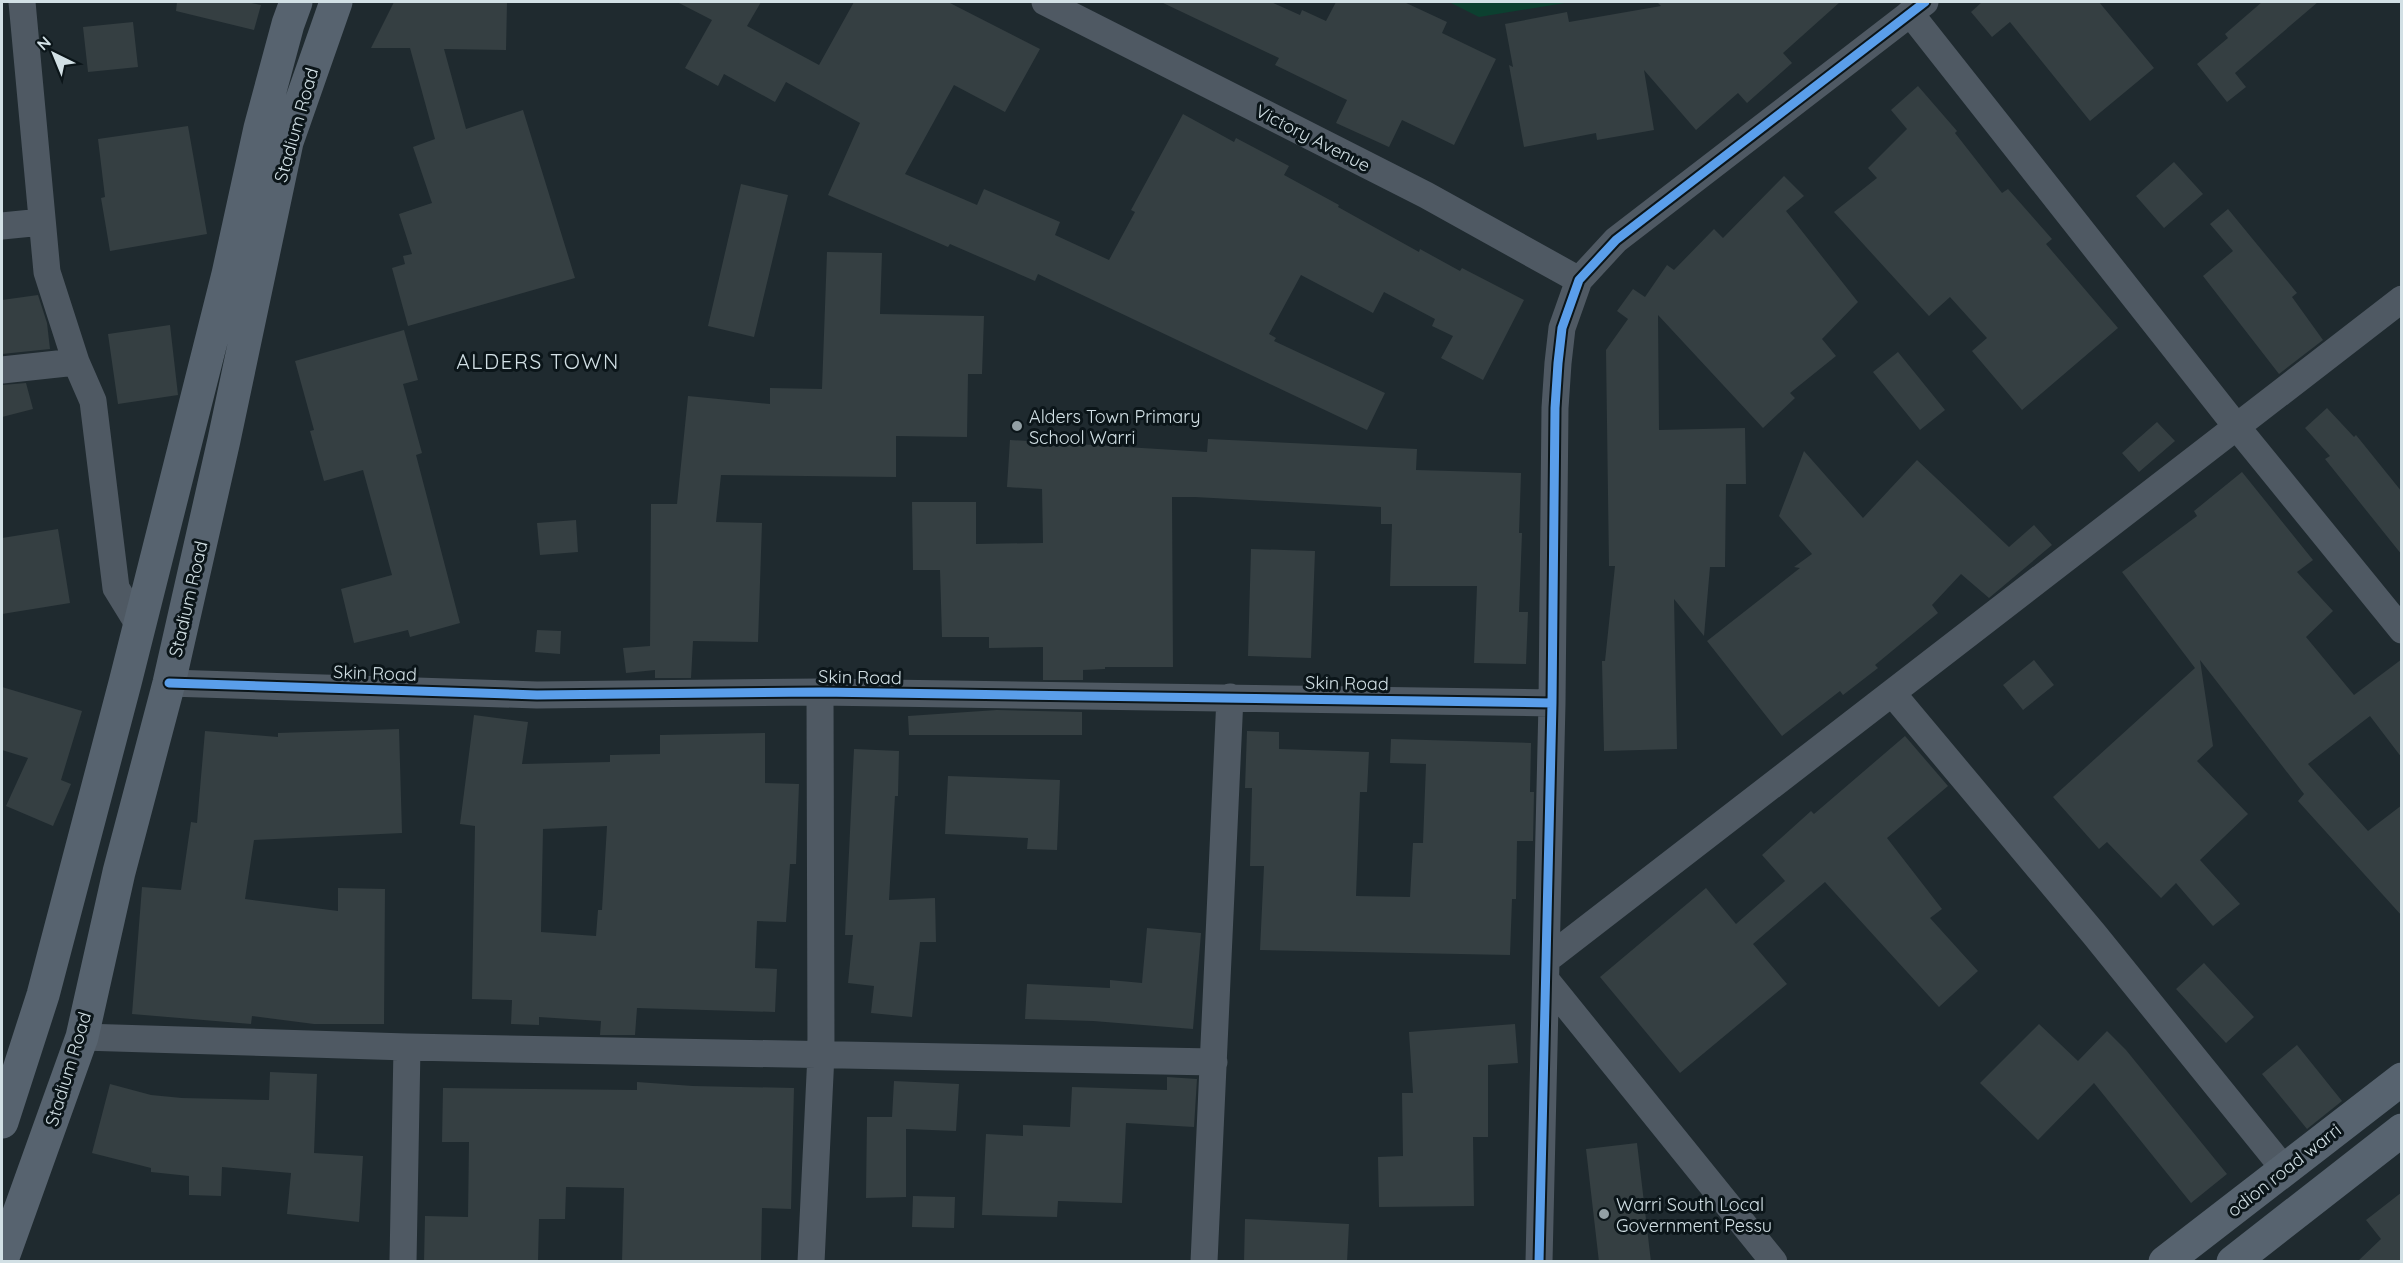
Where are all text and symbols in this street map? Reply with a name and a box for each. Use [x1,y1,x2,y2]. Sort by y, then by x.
north arrow [24,24,84,84]
text: N [33,32,55,54]
street label: Stadium Road [269,65,323,185]
street label: Victory Avenue [1252,99,1374,177]
district label: ALDERS TOWN [456,348,620,374]
place label: Alders Town Primary School Warri [1029,405,1200,449]
marker: Alders Town Primary School Warri [1010,419,1024,433]
street label: Stadium Road [164,539,212,659]
street label: Skin Road [333,660,417,686]
street label: Skin Road [818,665,902,689]
street label: Skin Road [1305,671,1389,695]
street label: Stadium Road [40,1009,96,1129]
street label: odion road warri [2222,1118,2346,1222]
place label: Warri South Local Government Pessu [1616,1193,1772,1237]
marker: Warri South Local Government Pessu [1597,1207,1611,1221]

